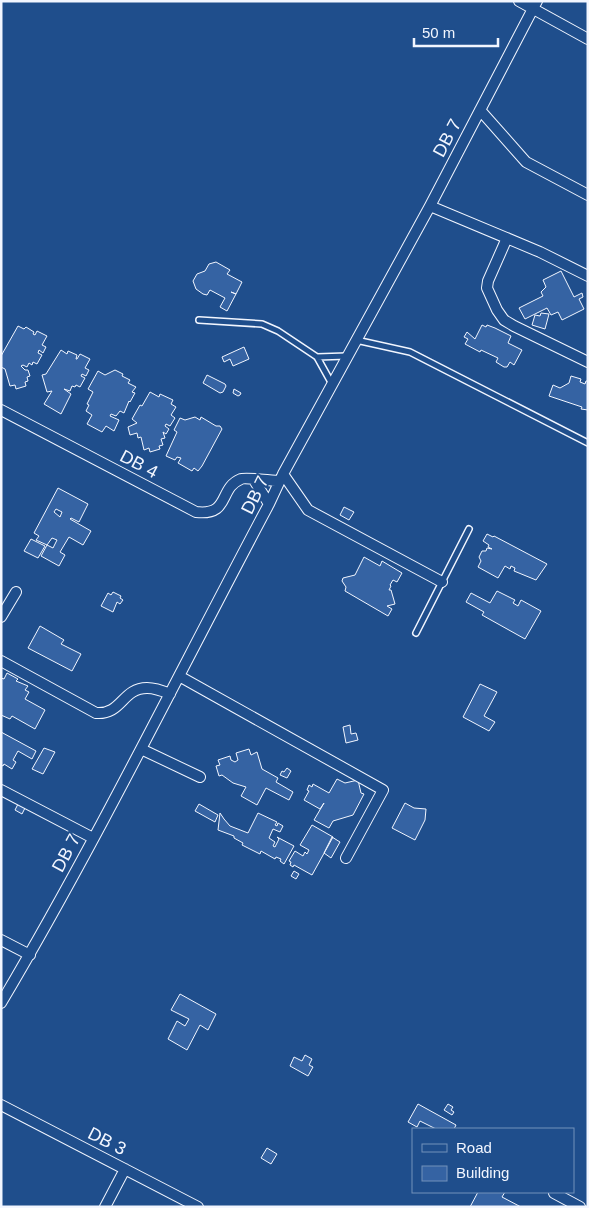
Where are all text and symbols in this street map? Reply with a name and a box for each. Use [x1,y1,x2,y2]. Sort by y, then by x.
scale bar [414,15,498,47]
text: 50 m [422,24,455,41]
street label: DB 7 [429,116,465,160]
street label: DB 4 [117,446,161,482]
street label: DB 7 [237,473,273,517]
street label: DB 7 [48,831,84,875]
street label: DB 3 [85,1123,129,1159]
legend [412,1128,574,1193]
text: Road [456,1139,492,1156]
text: Building [456,1164,509,1181]

